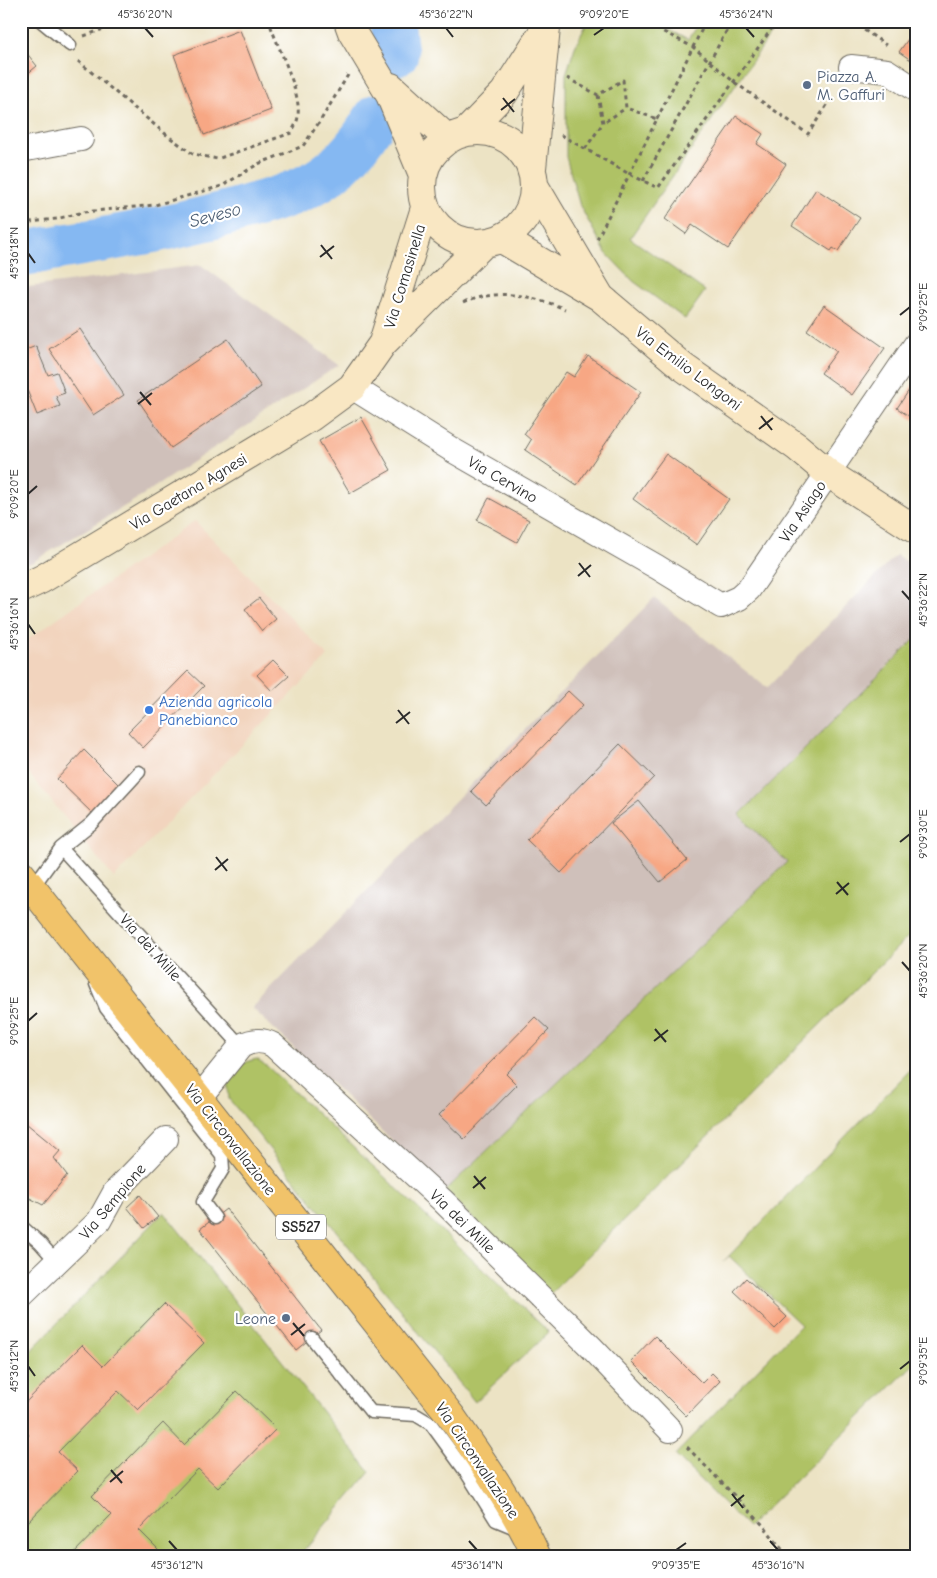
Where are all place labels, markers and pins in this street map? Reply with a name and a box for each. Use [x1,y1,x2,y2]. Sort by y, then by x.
place label: Piazza A. M. Gaffuri [817,68,885,104]
marker: Piazza A. M. Gaffuri [801,79,813,91]
place label: Azienda agricola Panebianco [159,693,272,729]
marker: Azienda agricola Panebianco [143,704,155,716]
place label: Leone [235,1310,276,1328]
marker: Leone [280,1312,292,1324]

